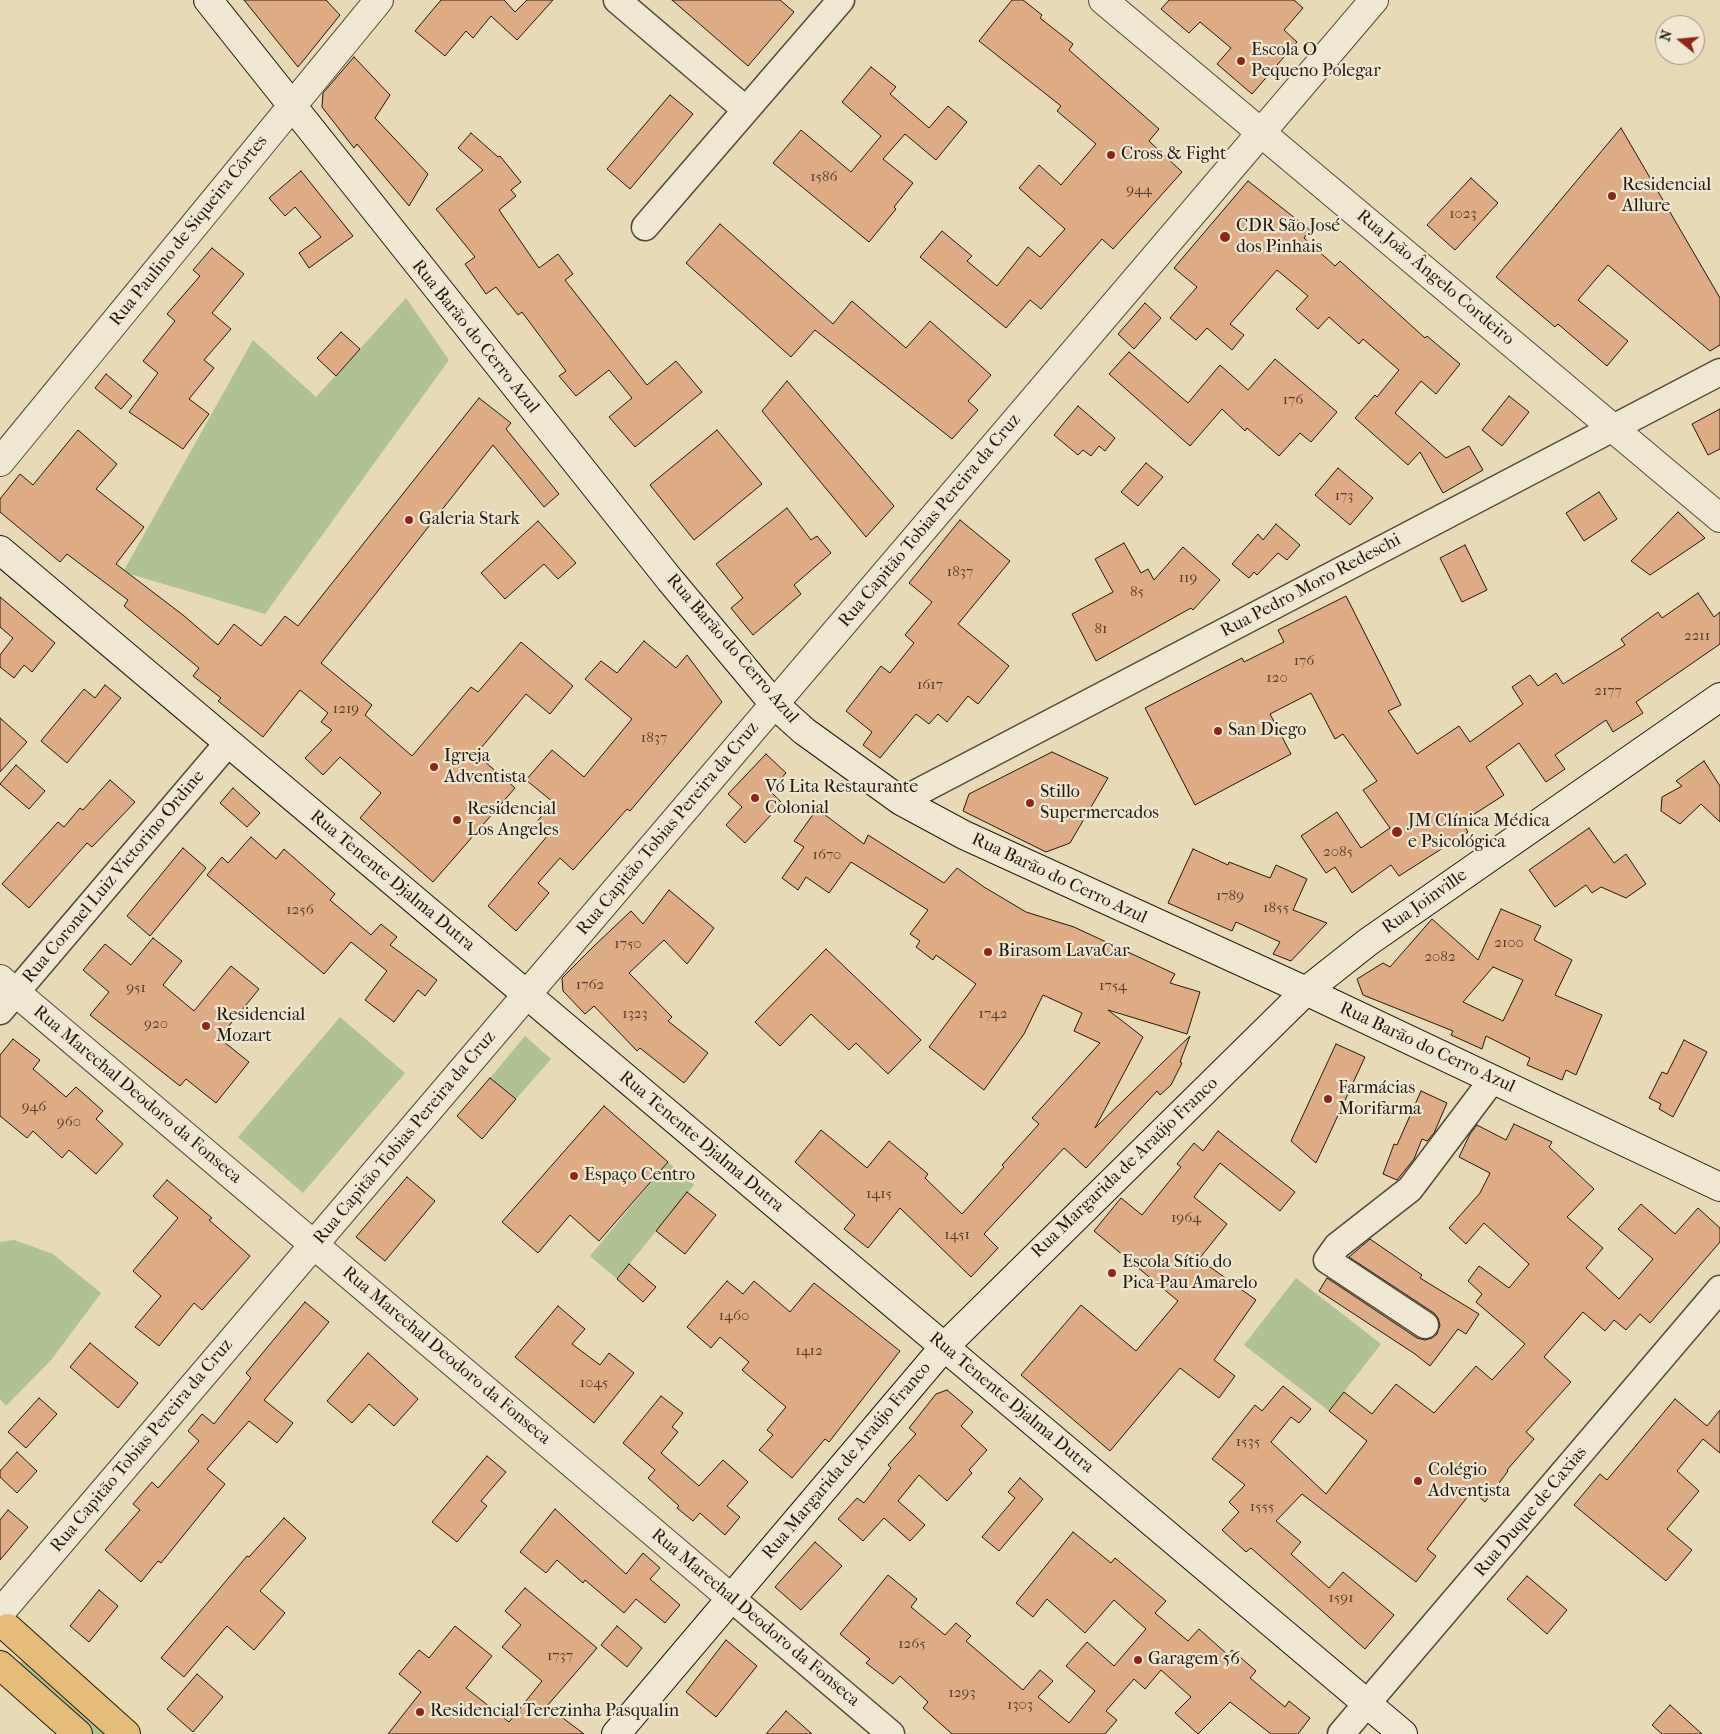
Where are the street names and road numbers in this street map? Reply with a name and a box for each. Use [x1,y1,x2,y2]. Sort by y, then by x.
street label: Rua Paulino de Siqueira Côrtes [105,131,273,331]
street label: Rua João Ângelo Cordeiro [1352,206,1518,350]
street label: Rua Barão do Cerro Azul [407,256,543,418]
street label: Rua Capitão Tobias Pereira da Cruz [834,410,1026,632]
street label: Rua Pedro Moro Redeschi [1217,529,1405,643]
street label: Rua Barão do Cerro Azul [661,570,803,728]
street label: Rua Capitão Tobias Pereira da Cruz [572,718,764,940]
street label: Rua Coronel Luiz Victorino Ordine [18,766,210,988]
street label: Rua Tenente Djalma Dutra [305,806,479,956]
street label: Rua Barão do Cerro Azul [968,829,1150,929]
street label: Rua Joinville [1378,865,1472,939]
street label: Rua Barão do Cerro Azul [1336,998,1518,1098]
street label: Rua Marechal Deodoro da Fonseca [28,1001,246,1189]
street label: Rua Capitão Tobias Pereira da Cruz [309,1027,501,1249]
street label: Rua Tenente Djalma Dutra [614,1067,788,1217]
street label: Rua Margarida de Araújo Franco [1027,1073,1223,1263]
street label: Rua Marechal Deodoro da Fonseca [337,1262,555,1450]
street label: Rua Tenente Djalma Dutra [924,1328,1098,1478]
street label: Rua Capitão Tobias Pereira da Cruz [46,1335,238,1557]
street label: Rua Margarida de Araújo Franco [758,1358,936,1564]
street label: Rua Duque de Caxias [1470,1442,1592,1582]
street label: Rua Marechal Deodoro da Fonseca [646,1524,864,1712]

